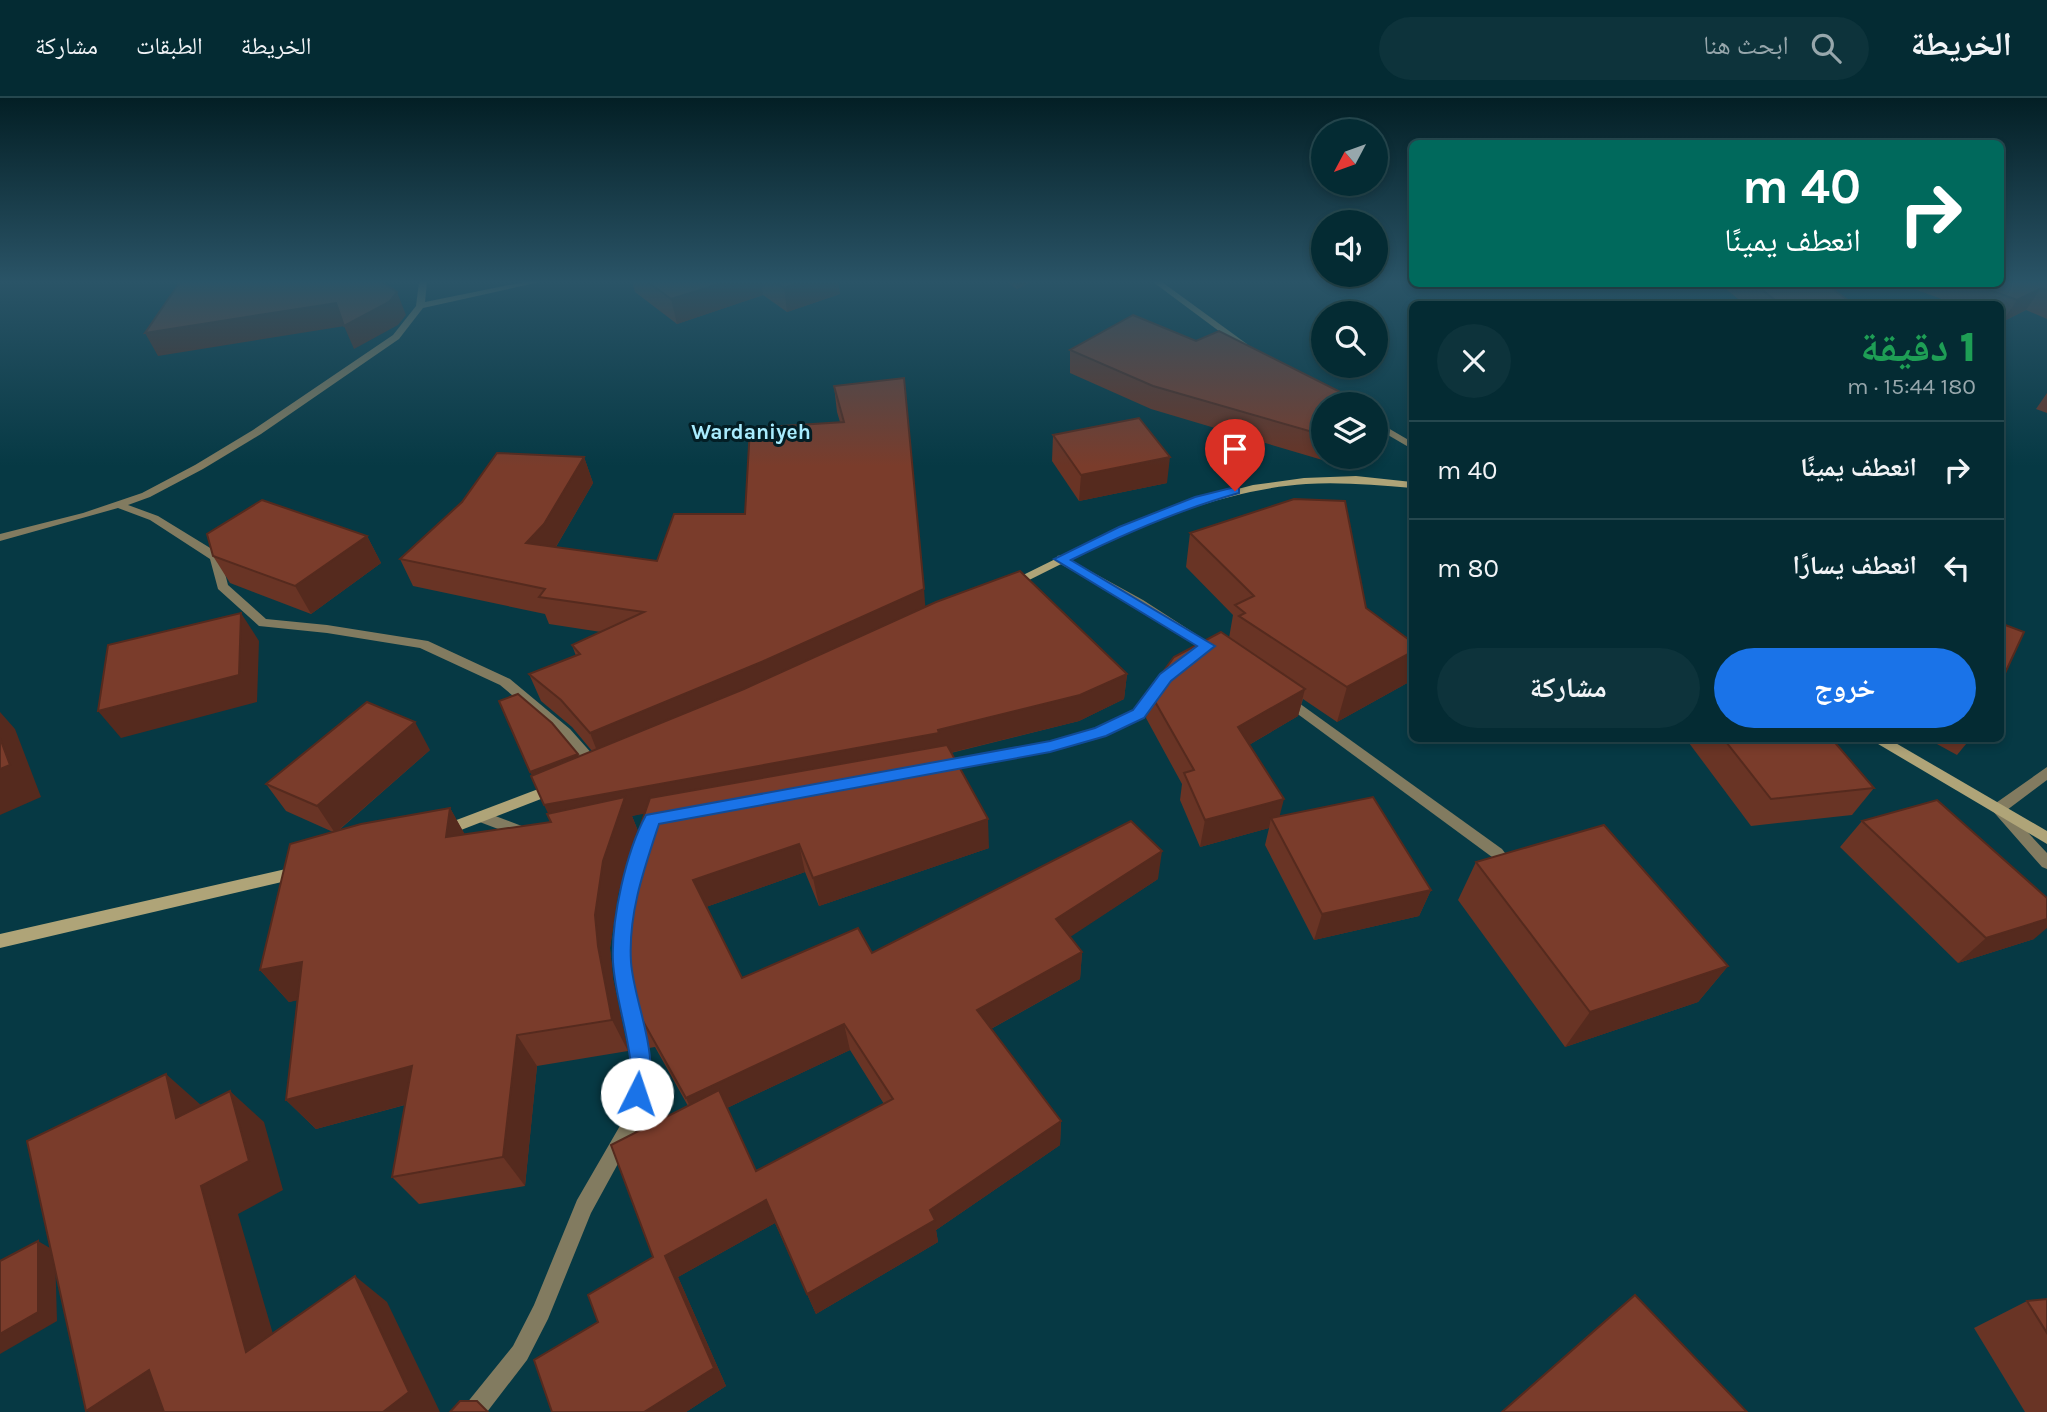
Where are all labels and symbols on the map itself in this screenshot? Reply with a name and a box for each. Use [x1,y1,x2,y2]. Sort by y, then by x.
north arrow [1311,119,1388,196]
pin [1205,419,1265,491]
district label: Wardaniyeh [691,420,811,444]
position arrow [600,1057,674,1131]

